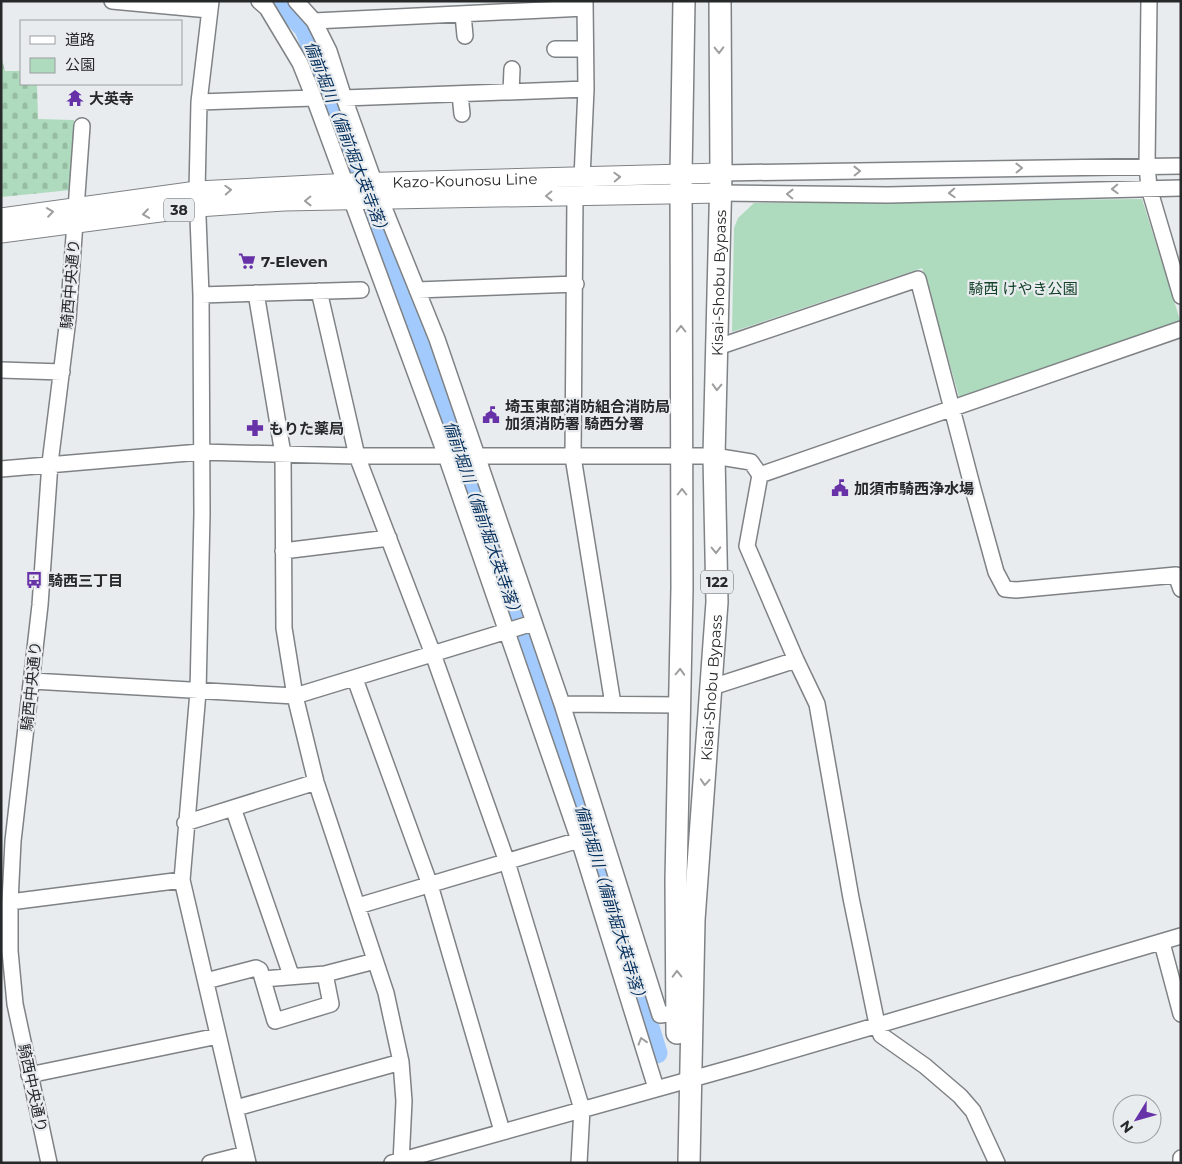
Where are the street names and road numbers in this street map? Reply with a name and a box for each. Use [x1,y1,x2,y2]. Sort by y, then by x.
street label: Kazo-Kounosu Line [392,168,538,191]
road number: 38 [164,198,194,222]
street label: Kisai-Shobu Bypass [707,210,730,356]
street label: 騎西中央通り [57,238,83,330]
road number: 122 [701,570,733,594]
street label: Kisai-Shobu Bypass [696,614,726,761]
street label: 騎西中央通り [17,640,45,732]
street label: 騎西中央通り [14,1042,52,1134]

